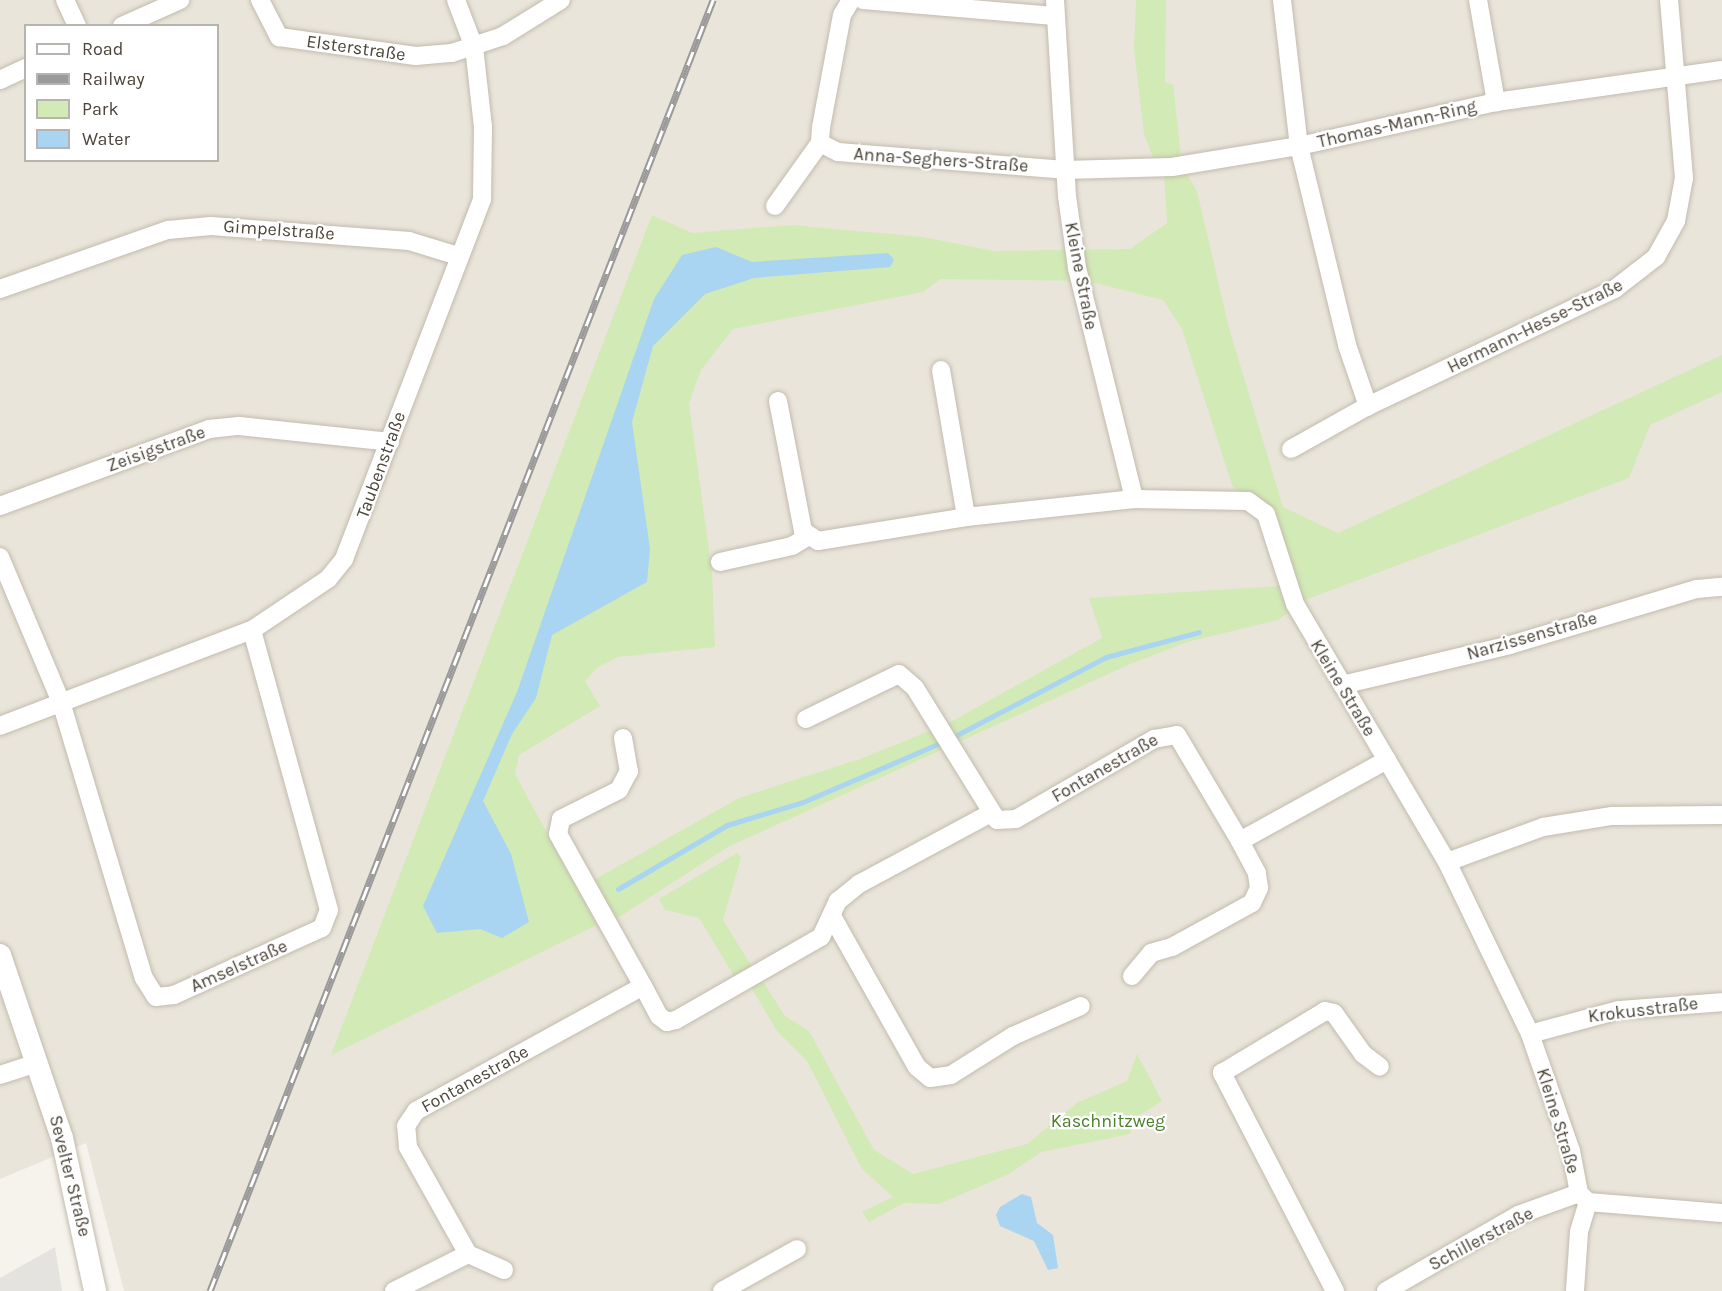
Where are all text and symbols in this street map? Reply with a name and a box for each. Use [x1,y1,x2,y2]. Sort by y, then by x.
legend [24,24,219,162]
street label: Elsterstraße [305,30,407,66]
text: Road [82,38,123,60]
text: Railway [82,68,145,90]
street label: Thomas-Mann-Ring [1315,95,1479,153]
text: Park [82,98,119,120]
text: Water [82,128,130,150]
street label: Anna-Seghers-Straße [853,143,1029,177]
street label: Gimpelstraße [223,215,335,245]
street label: Kleine Straße [1060,220,1102,332]
street label: Hermann-Hesse-Straße [1444,274,1626,378]
street label: Taubenstraße [352,409,410,521]
street label: Zeisigstraße [104,421,208,477]
street label: Narzissenstraße [1464,607,1600,665]
street label: Kleine Straße [1306,636,1380,740]
street label: Fontanestraße [1048,729,1162,807]
street label: Amselstraße [187,935,291,997]
street label: Krokusstraße [1587,993,1699,1027]
street label: Fontanestraße [418,1041,532,1117]
street label: Kleine Straße [1532,1066,1584,1176]
park label: Kaschnitzweg [1051,1110,1165,1132]
street label: Sevelter Straße [44,1113,96,1239]
street label: Schillerstraße [1425,1202,1537,1276]

